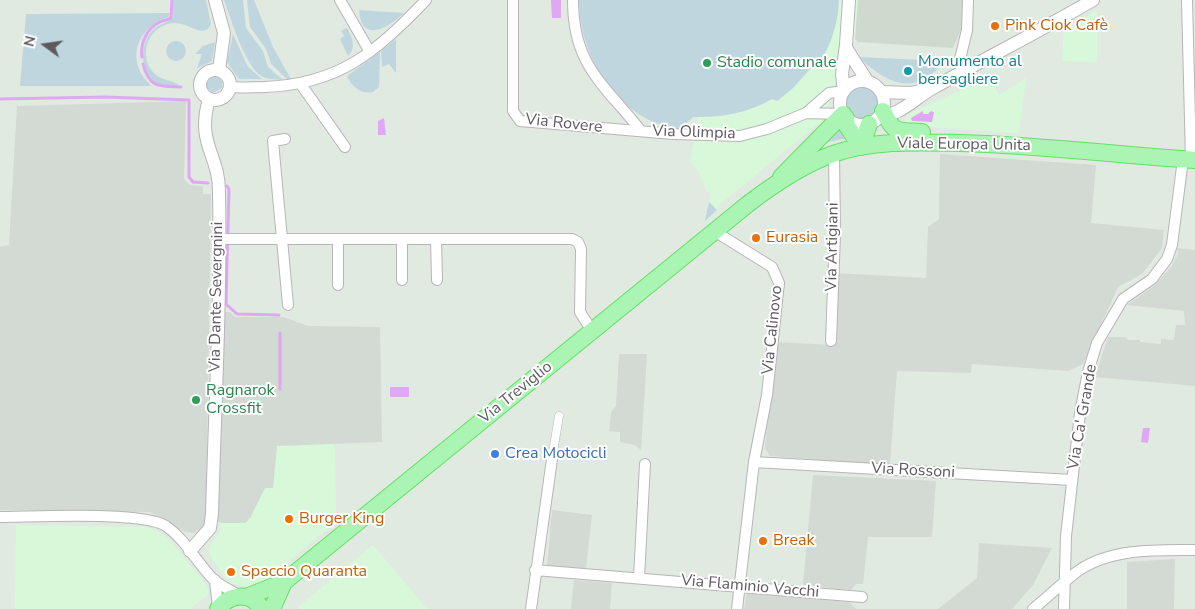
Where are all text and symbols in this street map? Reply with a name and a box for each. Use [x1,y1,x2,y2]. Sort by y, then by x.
place label: Pink Ciok Cafè [1005,16,1108,36]
north arrow [20,20,70,70]
marker: Pink Ciok Cafè [989,20,1001,32]
text: N [19,34,40,49]
place label: Monumento al bersagliere [918,52,1022,90]
place label: Stadio comunale [717,53,836,73]
marker: Stadio comunale [701,57,713,69]
marker: Monumento al bersagliere [902,65,914,77]
street label: Via Rovere [525,110,603,138]
street label: Via Olimpia [652,122,736,144]
street label: Viale Europa Unita [897,134,1031,156]
street label: Via Artigiani [823,202,843,292]
street label: Via Dante Severgnini [206,222,228,372]
place label: Eurasia [766,228,818,248]
marker: Eurasia [750,232,762,244]
street label: Via Calinovo [759,284,787,376]
street label: Via Treviglio [476,358,556,428]
street label: Via Ca' Grande [1064,363,1102,471]
place label: Ragnarok Crossfit [206,381,275,419]
marker: Ragnarok Crossfit [190,394,202,406]
place label: Crea Motocicli [505,444,606,464]
marker: Crea Motocicli [489,448,501,460]
street label: Via Rossoni [871,459,955,483]
place label: Burger King [299,509,384,529]
marker: Burger King [283,513,295,525]
place label: Break [773,531,814,551]
marker: Break [757,535,769,547]
place label: Spaccio Quaranta [241,562,367,582]
marker: Spaccio Quaranta [225,566,237,578]
street label: Via Flaminio Vacchi [680,571,820,603]

